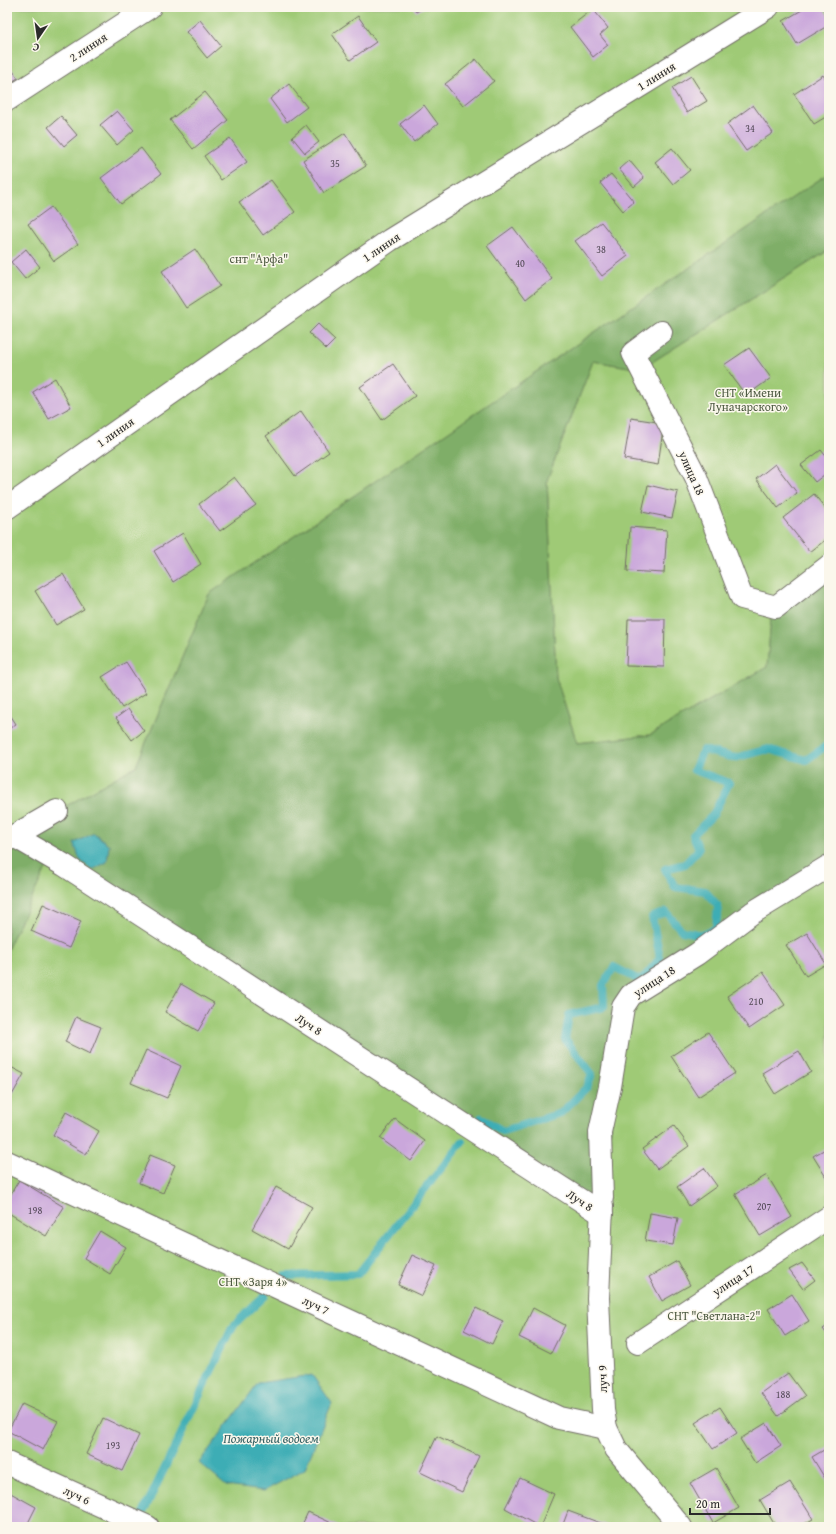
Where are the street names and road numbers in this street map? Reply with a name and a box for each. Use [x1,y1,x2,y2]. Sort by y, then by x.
street label: 2 линия [66,28,110,66]
street label: 1 линия [634,58,678,94]
street label: 1 линия [359,228,403,266]
street label: 1 линия [93,413,137,451]
street label: улица 18 [674,447,709,498]
street label: улица 18 [629,961,678,1001]
street label: Луч 8 [292,1009,326,1039]
street label: Луч 8 [563,1185,597,1215]
street label: улица 17 [708,1260,757,1300]
street label: луч 7 [300,1291,332,1319]
street label: луч 9 [593,1365,611,1393]
street label: луч 6 [61,1481,93,1509]

